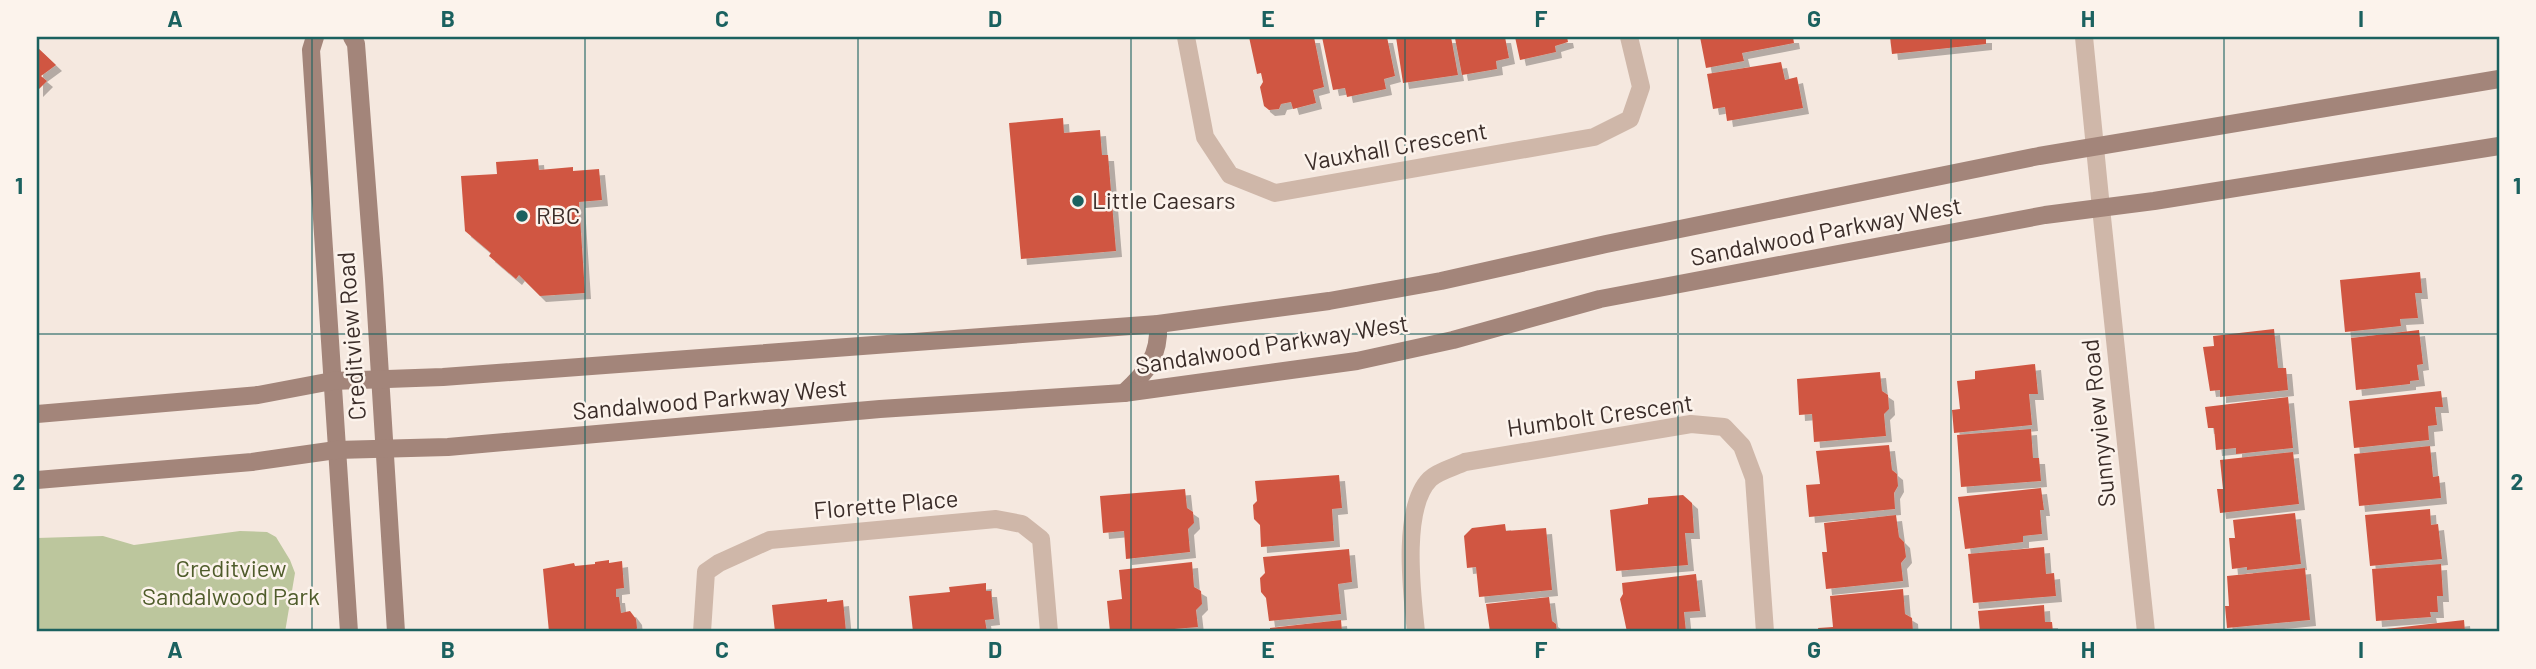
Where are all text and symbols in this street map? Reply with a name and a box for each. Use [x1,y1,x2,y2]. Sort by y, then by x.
text: A [167,4,183,32]
text: B [441,4,455,32]
text: C [715,4,729,32]
text: D [988,4,1002,32]
text: E [1261,4,1275,32]
text: F [1535,4,1548,32]
text: G [1807,4,1821,32]
text: H [2081,4,2095,32]
text: I [2358,4,2364,32]
street label: Vauxhall Crescent [1302,115,1489,176]
text: 1 [15,171,23,199]
text: 1 [2513,171,2521,199]
place label: Little Caesars [1092,185,1236,214]
street label: Sandalwood Parkway West [1688,190,1964,271]
marker: Little Caesars [1070,193,1086,209]
place label: RBC [536,200,580,229]
marker: RBC [514,208,530,224]
street label: Creditview Road [330,251,371,421]
street label: Sandalwood Parkway West [1133,308,1410,379]
street label: Sunnyview Road [2074,338,2121,509]
street label: Sandalwood Parkway West [571,372,848,425]
street label: Humbolt Crescent [1505,387,1695,442]
text: 2 [13,467,25,495]
text: 2 [2511,467,2523,495]
street label: Florette Place [812,483,960,524]
park label: Creditview Sandalwood Park [142,553,320,610]
text: A [167,635,183,663]
text: B [441,635,455,663]
text: C [715,635,729,663]
text: D [988,635,1002,663]
text: E [1261,635,1275,663]
text: F [1535,635,1548,663]
text: G [1807,635,1821,663]
text: H [2081,635,2095,663]
text: I [2358,635,2364,663]

